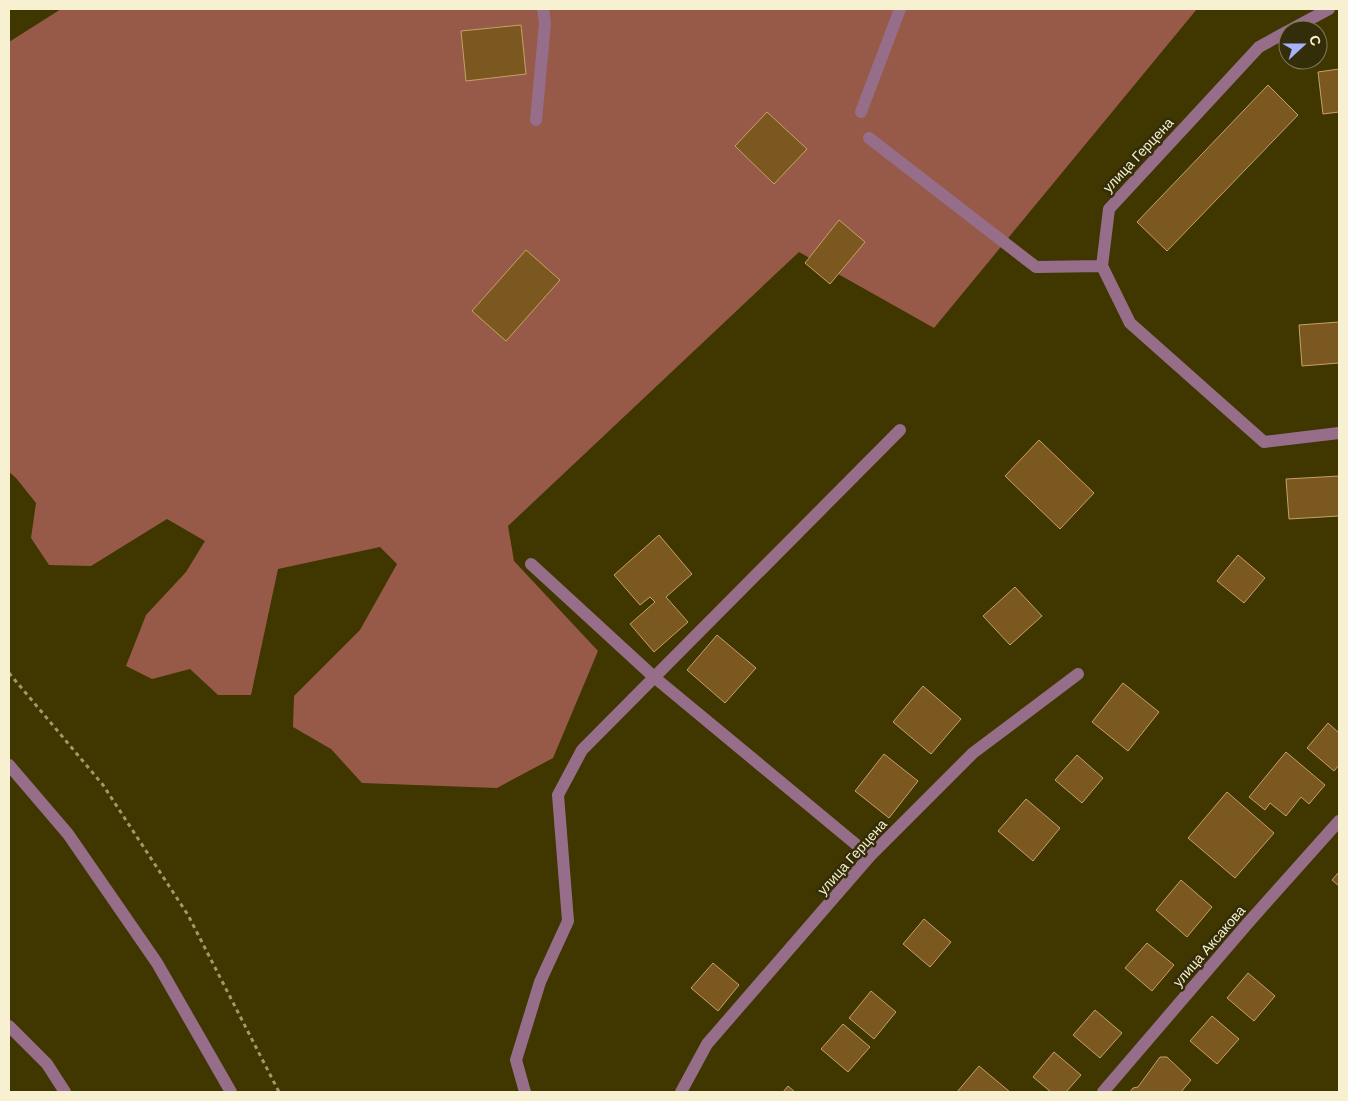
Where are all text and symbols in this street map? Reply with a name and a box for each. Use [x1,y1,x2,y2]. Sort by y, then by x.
north arrow [1278,20,1328,70]
text: С [1306,33,1324,48]
street label: улица Герцена [1099,114,1177,195]
street label: улица Герцена [814,816,890,898]
street label: улица Аксакова [1170,902,1249,990]

